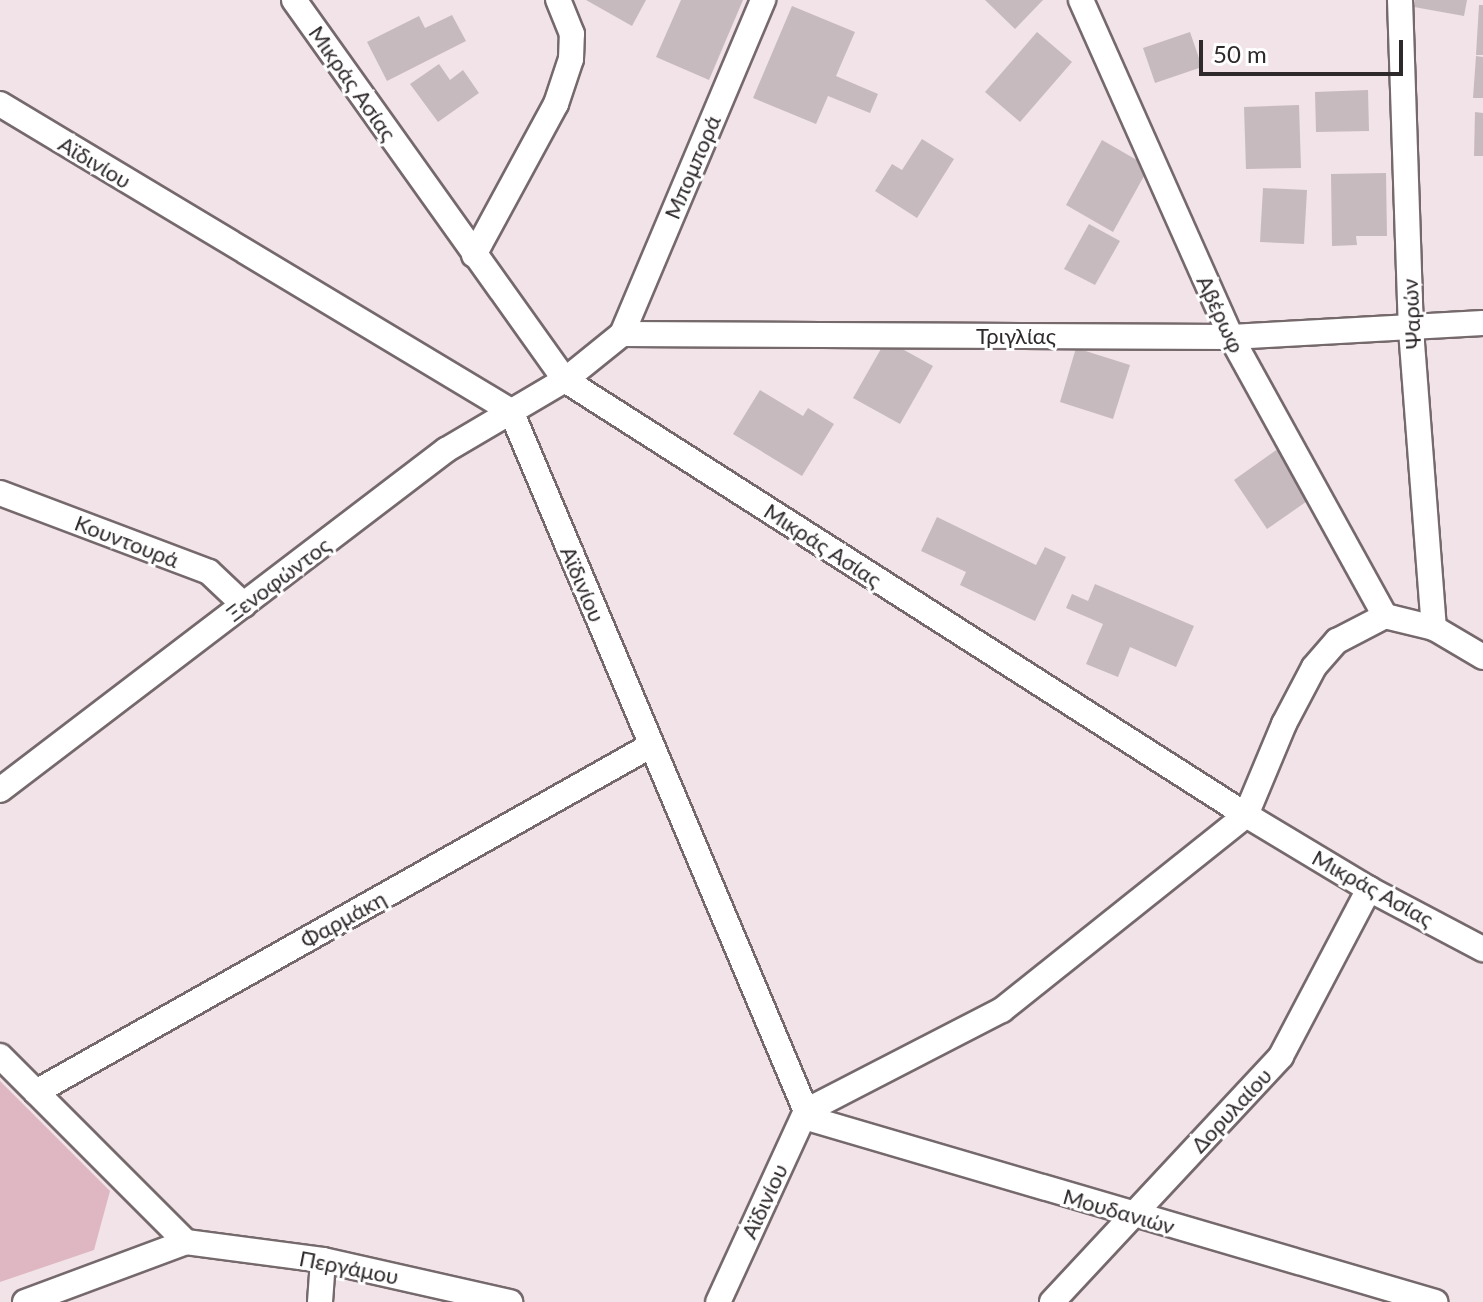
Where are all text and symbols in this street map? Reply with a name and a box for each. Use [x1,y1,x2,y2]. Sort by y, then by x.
street label: Μικράς Ασίας [303,20,403,146]
scale bar [1203,24,1407,74]
text: 50 m [1213,39,1267,68]
street label: Μπομπορά [658,111,726,223]
street label: Αϊδινίου [54,130,136,194]
street label: Αβέρωφ [1192,271,1250,357]
street label: Ψαρών [1396,278,1426,350]
street label: Τριγλίας [976,323,1056,349]
street label: Μικράς Ασίας [759,497,887,593]
street label: Κουντουρά [71,509,183,573]
street label: Ξενοφώντος [221,531,335,627]
street label: Αϊδινίου [555,542,611,626]
street label: Μικράς Ασίας [1307,844,1439,932]
street label: Φαρμάκη [296,885,390,953]
street label: Δορυλαίου [1185,1062,1277,1158]
street label: Αϊδινίου [735,1159,793,1243]
street label: Μουδανιών [1060,1182,1178,1240]
street label: Περγάμου [297,1244,401,1290]

